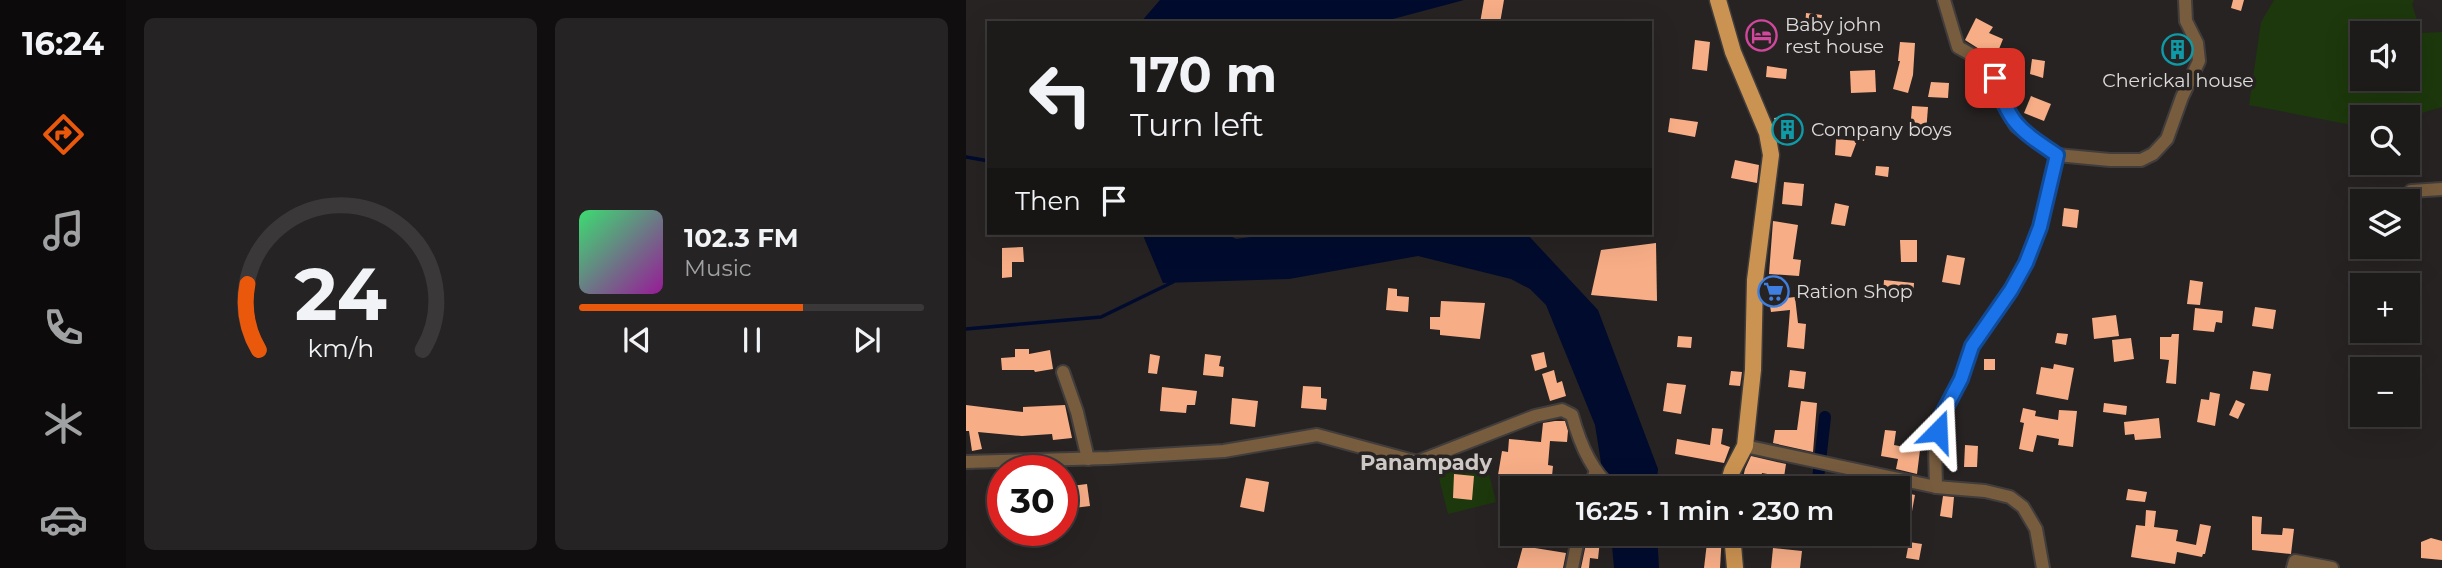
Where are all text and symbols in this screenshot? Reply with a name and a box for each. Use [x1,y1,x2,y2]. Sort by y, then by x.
place label: Baby john rest house [1785,13,1884,58]
hotel icon: Baby john rest house [1745,18,1779,52]
map controls [2350,21,2420,427]
button: sound [2350,21,2420,91]
text: 16:24 [22,24,104,63]
building icon: Cherickal house [2161,32,2195,66]
text: 170 m [1130,45,1277,104]
pin [1965,48,2025,108]
icon: left [1015,49,1106,140]
icon: arrive [1976,59,2014,97]
place label: Cherickal house [2102,69,2254,92]
text: Turn left [1130,105,1264,144]
button: search [2350,105,2420,175]
icon: directions [39,110,88,159]
building icon: Company boys [1771,112,1805,146]
place label: Company boys [1811,118,1952,141]
icon: arrive [1095,182,1133,220]
text: Then [1015,185,1081,217]
button: layers [2350,189,2420,259]
icon: music [39,206,88,255]
text: 102.3 FM [684,222,799,254]
text: 24 [294,250,387,338]
text: Music [684,254,752,282]
button: + [2350,273,2420,343]
supermarket icon: Ration Shop [1756,274,1790,308]
place label: Ration Shop [1796,280,1913,303]
icon: phone [39,303,88,352]
icon: previous [618,321,656,359]
icon: pause [733,321,771,359]
icon: next [848,321,886,359]
text: km/h [307,333,374,363]
button: − [2350,357,2420,427]
position arrow [1901,394,1975,468]
icon: climate [39,399,88,448]
district label: Panampady [1360,450,1492,475]
speed limit sign: 30 [987,455,1078,546]
icon: car [39,495,88,544]
text: 16:25 · 1 min · 230 m [1576,495,1834,527]

